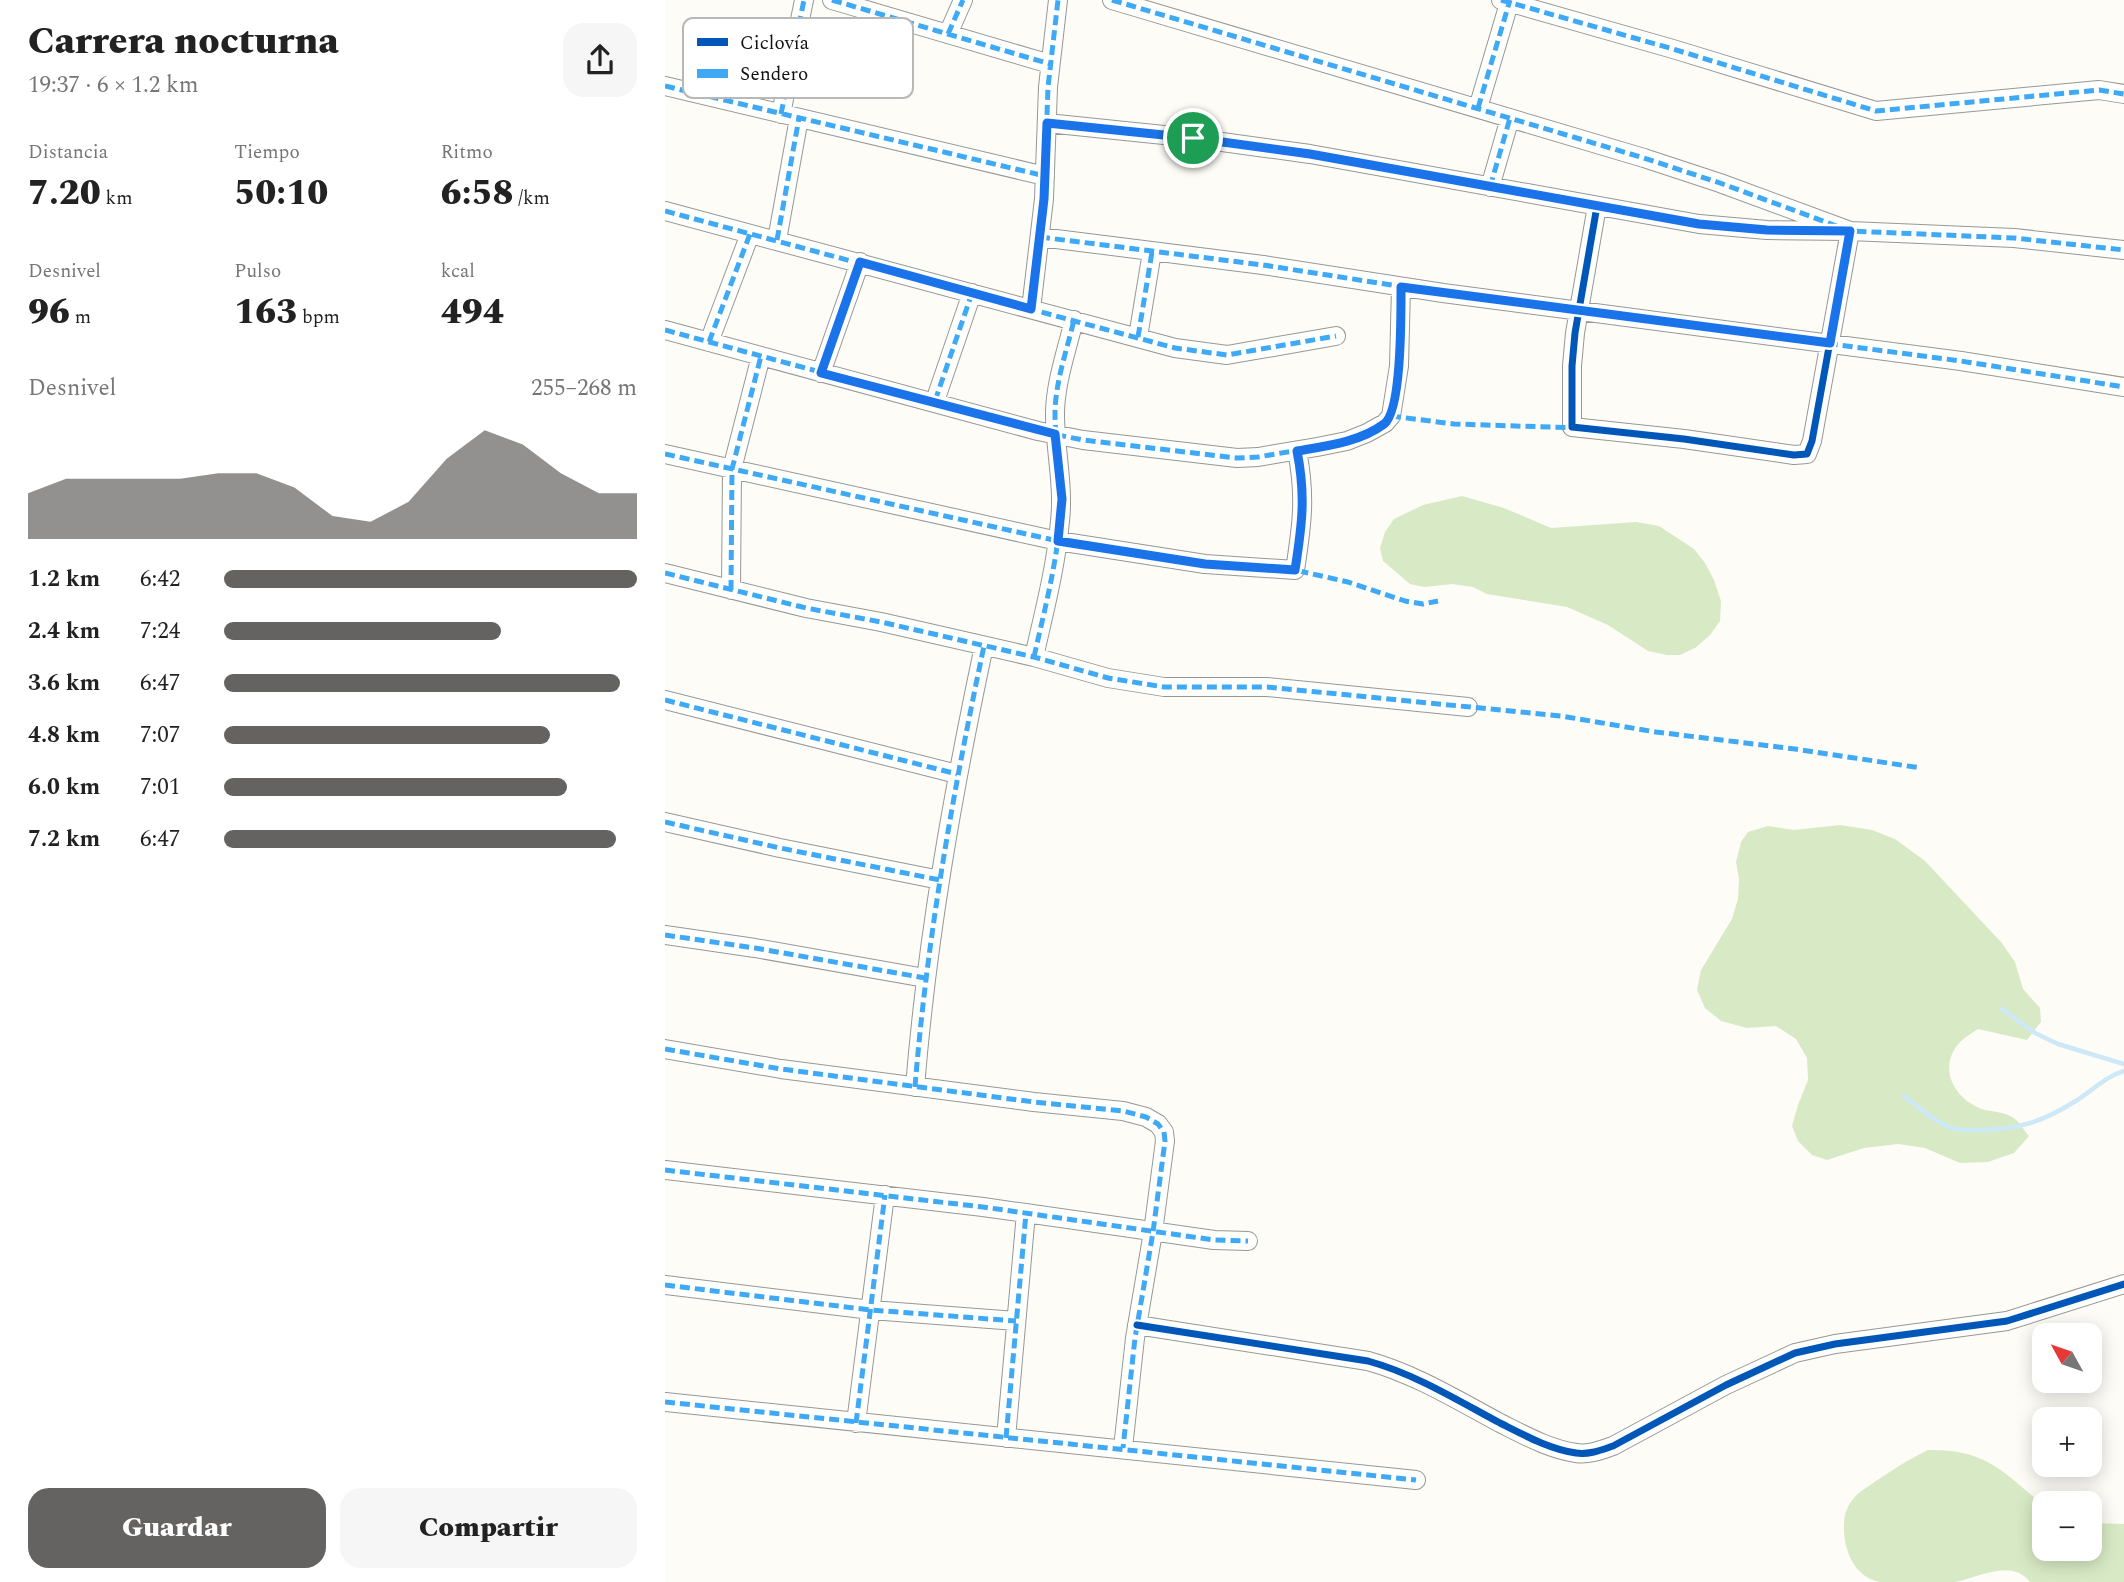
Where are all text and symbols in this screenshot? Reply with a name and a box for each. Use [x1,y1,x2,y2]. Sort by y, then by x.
text: Carrera nocturna [28,13,339,71]
legend [683,18,913,98]
button: share [563,23,637,97]
text: Ciclovía [740,29,810,58]
text: Sendero [740,60,808,89]
text: 19:37 · 6 × 1.2 km [28,68,199,103]
pin [1163,108,1223,168]
icon: arrive [1174,119,1212,157]
text: Distancia [28,138,108,167]
text: Tiempo [234,138,300,167]
text: Ritmo [441,138,493,167]
text: 7.20 [28,167,101,220]
text: 50:10 [234,167,328,220]
text: 6:58 [441,167,513,220]
text: km [101,184,133,213]
text: /km [513,184,550,213]
text: Desnivel [28,257,101,286]
text: Pulso [234,257,281,286]
text: kcal [441,257,475,286]
text: 96 [28,286,70,339]
text: 163 [234,286,297,339]
text: 494 [441,286,504,339]
text: m [70,303,91,332]
text: bpm [297,303,340,332]
text: Desnivel [28,371,116,406]
text: 255–268 m [531,371,637,406]
text: 1.2 km [28,562,100,597]
text: 6:42 [140,562,180,597]
text: 2.4 km [28,614,100,649]
text: 7:24 [140,614,180,649]
text: 3.6 km [28,666,100,701]
text: 6:47 [140,666,180,701]
text: 4.8 km [28,718,100,753]
text: 7:07 [140,718,180,753]
text: 6.0 km [28,770,100,805]
text: 7:01 [140,770,180,805]
text: 7.2 km [28,822,100,857]
text: 6:47 [140,822,180,857]
north arrow [2032,1323,2102,1393]
map controls [2032,1323,2102,1561]
button: + [2032,1407,2102,1477]
button: Guardar [28,1488,326,1568]
button: Compartir [340,1488,637,1568]
button: − [2032,1491,2102,1561]

